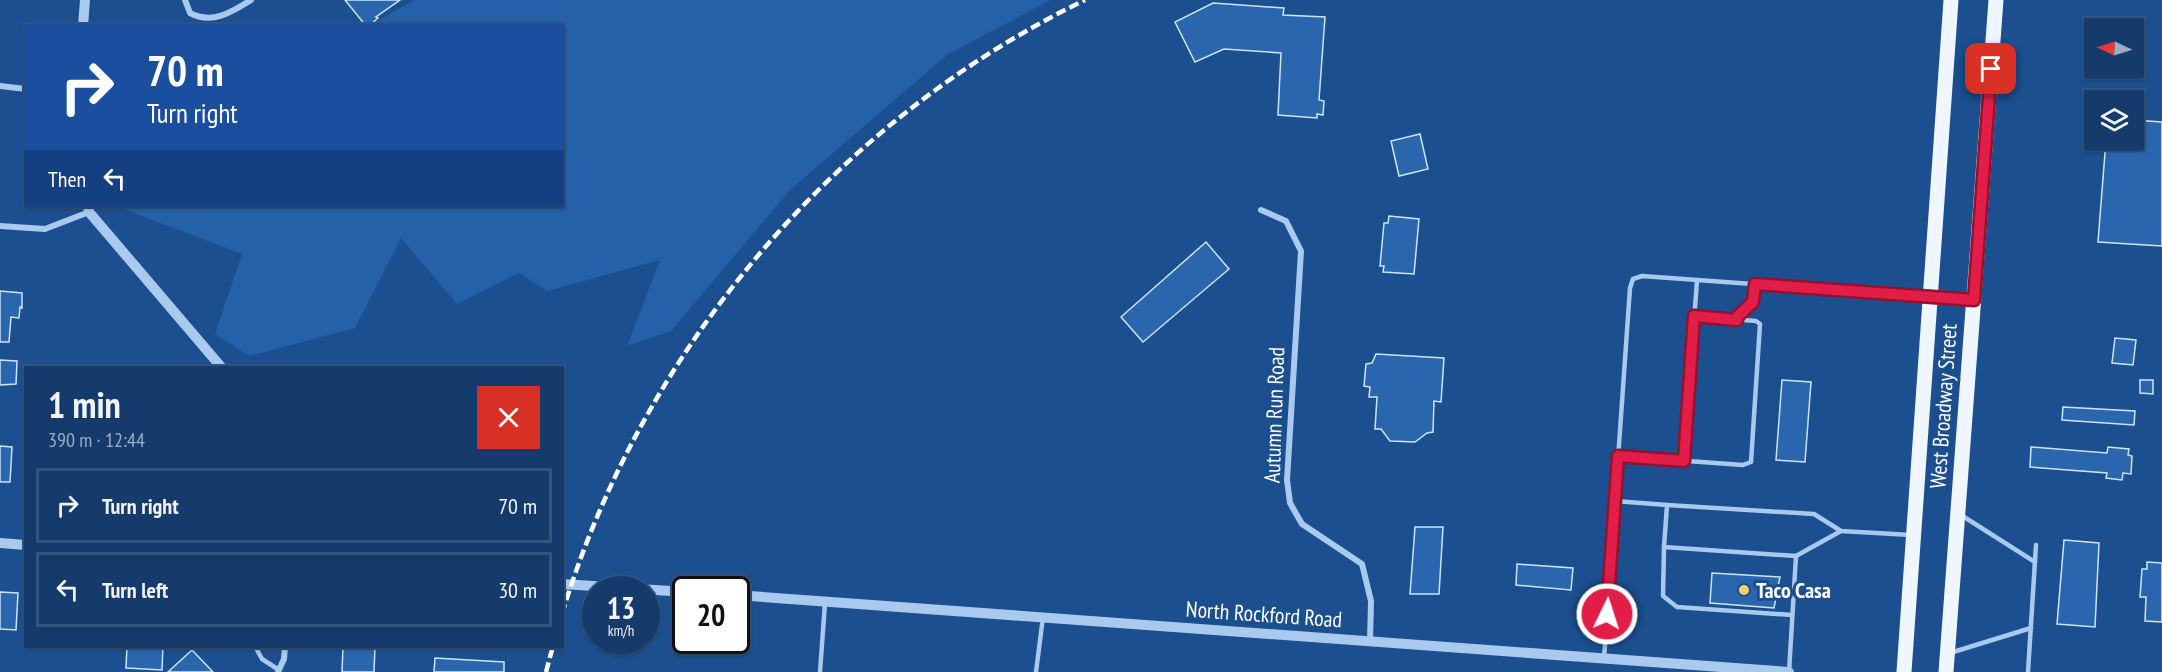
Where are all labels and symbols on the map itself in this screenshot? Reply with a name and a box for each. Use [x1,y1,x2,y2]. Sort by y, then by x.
north arrow [2084,18,2144,78]
pin [1965,43,2016,94]
street label: West Broadway Street [1923,323,1963,489]
street label: Autumn Run Road [1258,346,1290,484]
speed limit sign: 20 [672,576,750,654]
place label: Taco Casa [1756,576,1831,604]
position arrow [1575,582,1639,646]
marker: Taco Casa [1737,583,1751,597]
street label: North Rockford Road [1185,595,1343,633]

